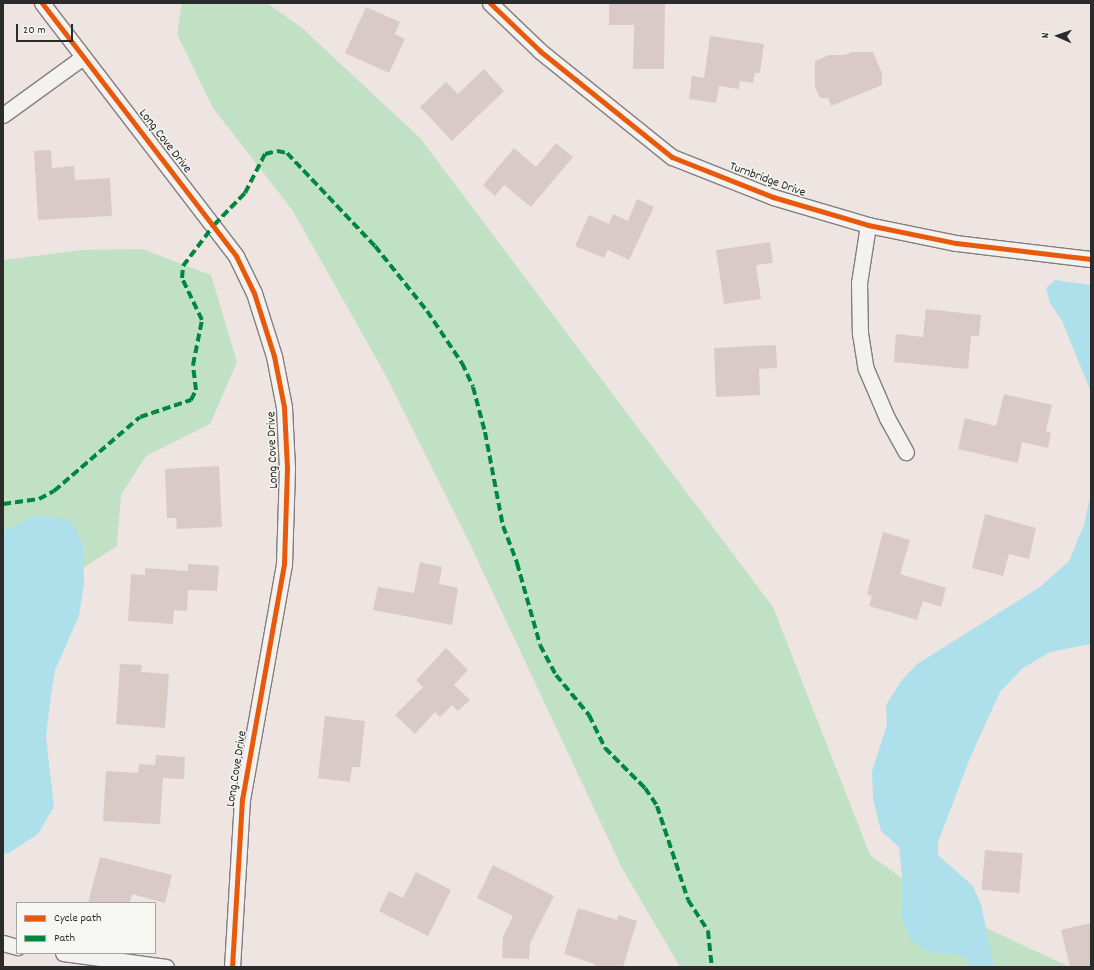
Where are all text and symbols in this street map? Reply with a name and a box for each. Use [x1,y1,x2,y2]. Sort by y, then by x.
scale bar [18,16,75,42]
north arrow [1038,16,1078,56]
text: 20 m [23,22,46,39]
text: N [1038,33,1054,39]
street label: Long Cove Drive [134,107,194,177]
street label: Turnbridge Drive [727,160,807,202]
street label: Long Cove Drive [265,411,283,489]
street label: Long Cove Drive [224,730,252,808]
legend [16,902,156,954]
text: Cycle path [54,910,102,927]
text: Path [54,930,75,947]

